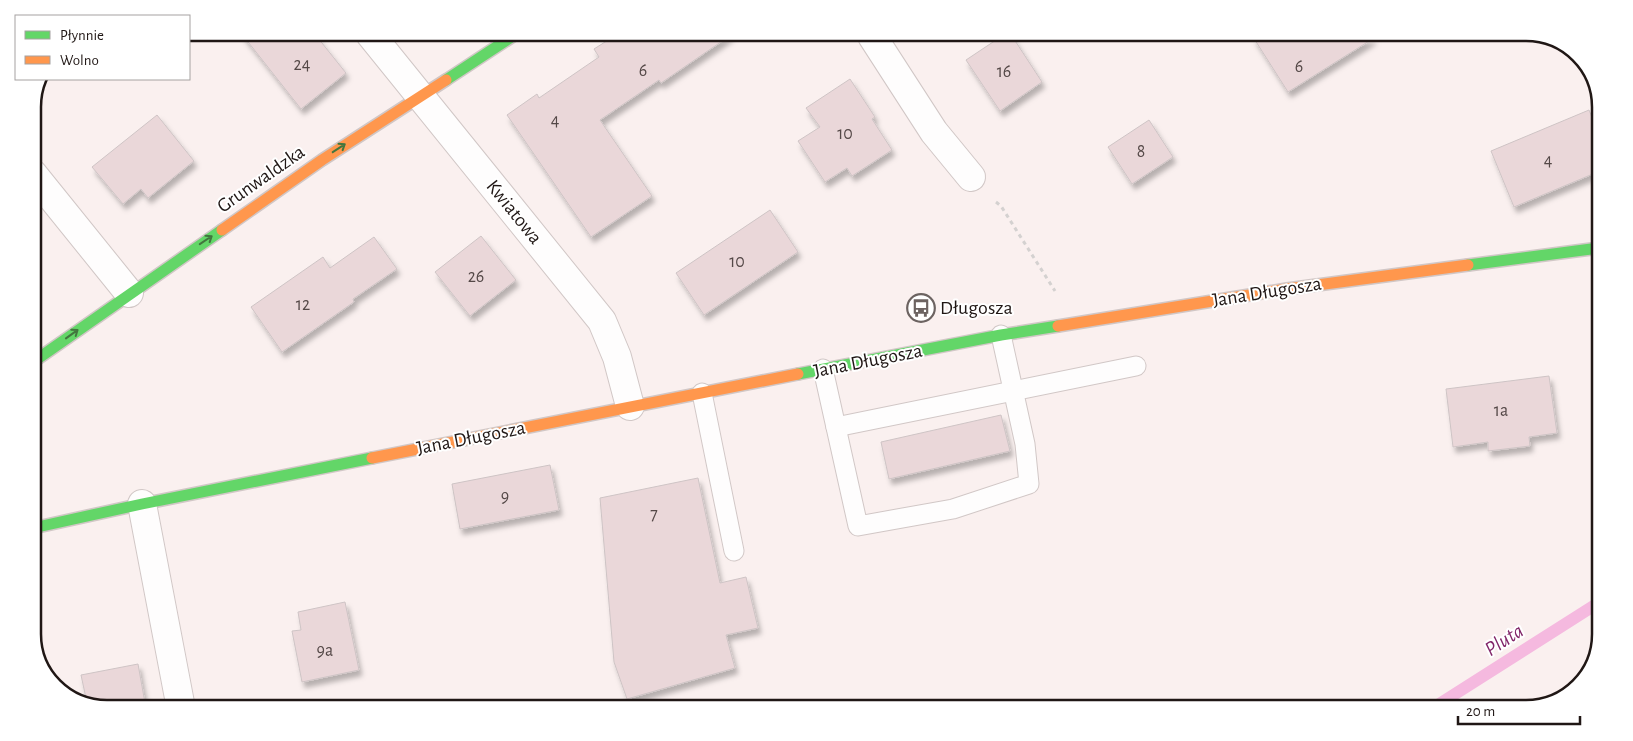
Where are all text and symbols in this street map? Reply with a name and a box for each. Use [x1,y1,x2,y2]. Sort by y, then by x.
legend [15,15,190,80]
text: Płynnie [60,28,104,43]
text: Wolno [60,53,99,68]
house number: 24 [294,56,311,74]
house number: 6 [1295,58,1303,76]
house number: 6 [639,62,647,80]
house number: 16 [997,63,1011,81]
house number: 4 [551,112,560,130]
house number: 10 [837,125,853,143]
street label: Grunwaldzka [214,142,308,216]
one-way arrow [332,143,346,153]
house number: 8 [1137,143,1145,161]
house number: 4 [1544,152,1553,170]
street label: Kwiatowa [482,176,546,248]
one-way arrow [198,235,212,245]
house number: 10 [729,253,745,271]
house number: 26 [468,268,484,286]
street label: Jana Długosza [1211,273,1323,311]
bus stop icon: Długosza [906,293,936,323]
house number: 12 [296,296,310,314]
place label: Długosza [940,298,1013,318]
one-way arrow [65,329,79,339]
street label: Jana Długosza [812,341,924,381]
house number: 1a [1494,402,1508,420]
street label: Jana Długosza [415,418,527,458]
house number: 9 [501,488,509,506]
house number: 7 [650,506,658,524]
water label: Pluta [1481,620,1527,660]
house number: 9a [317,642,333,660]
scale bar [1458,694,1580,726]
text: 20 m [1466,704,1495,719]

